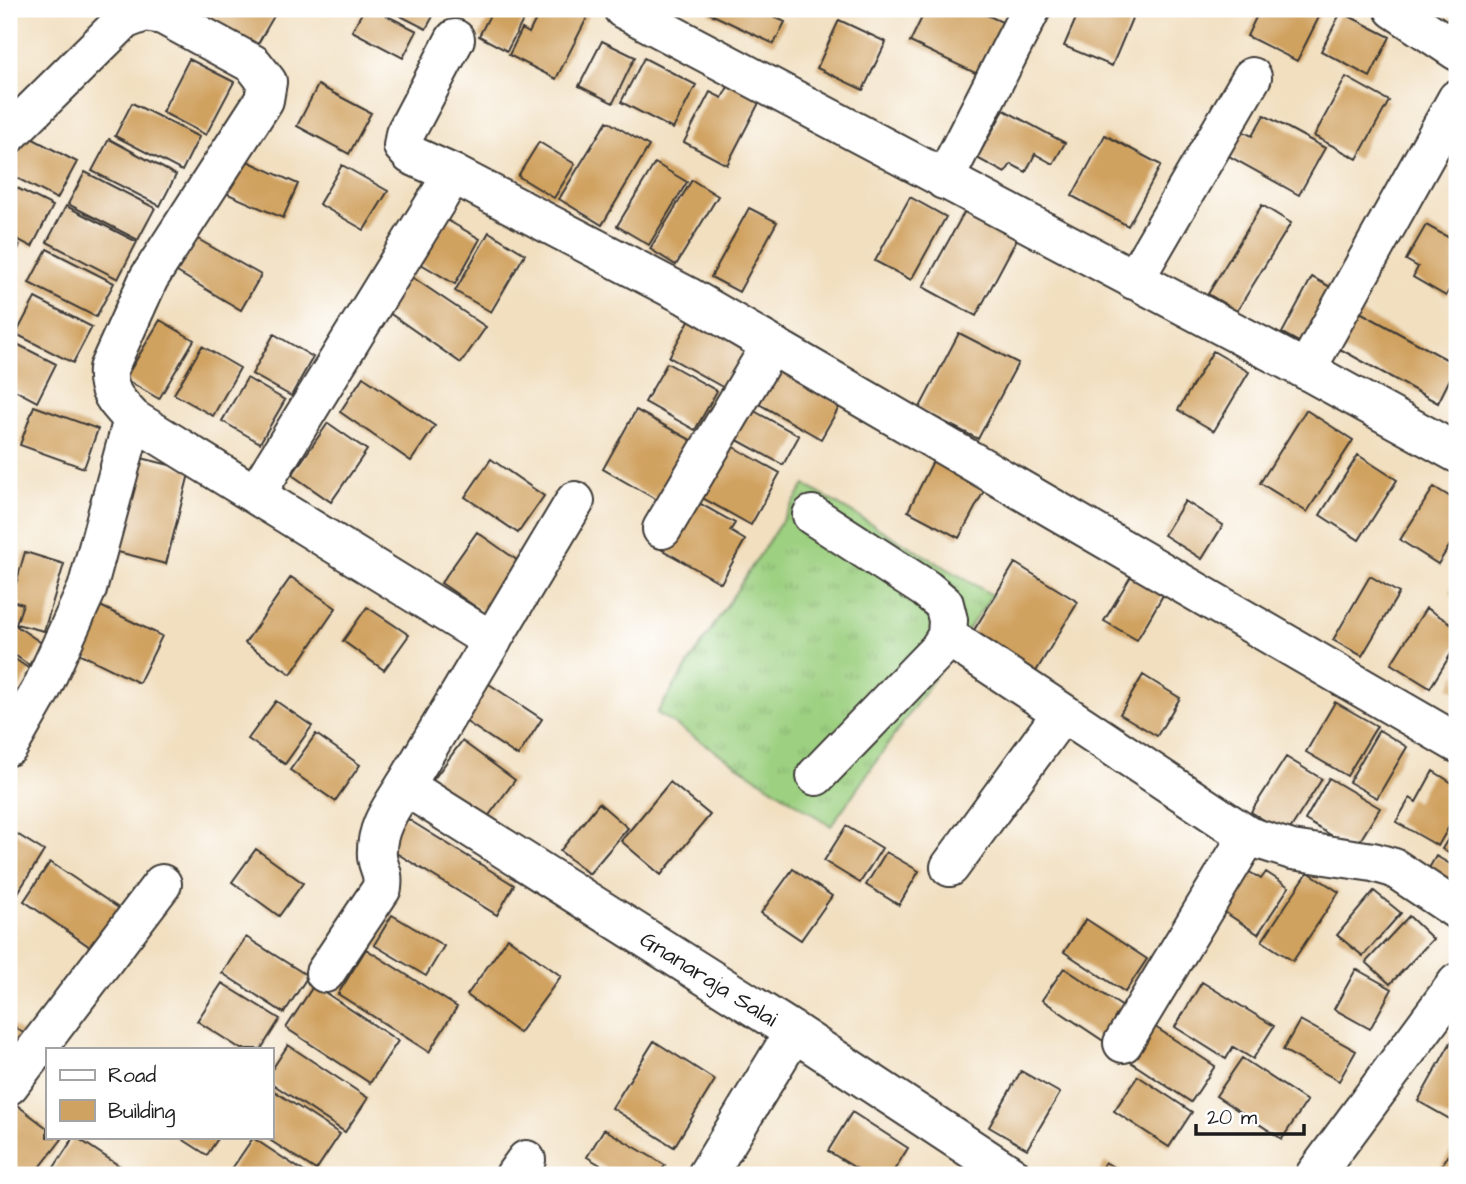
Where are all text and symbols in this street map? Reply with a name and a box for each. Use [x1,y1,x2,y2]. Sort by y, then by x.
street label: Gnanaraja Salai [634,924,784,1035]
legend [46,1048,273,1138]
text: Road [108,1061,156,1090]
scale bar [1196,1093,1305,1137]
text: Building [108,1097,176,1128]
text: 20 m [1207,1103,1258,1132]

